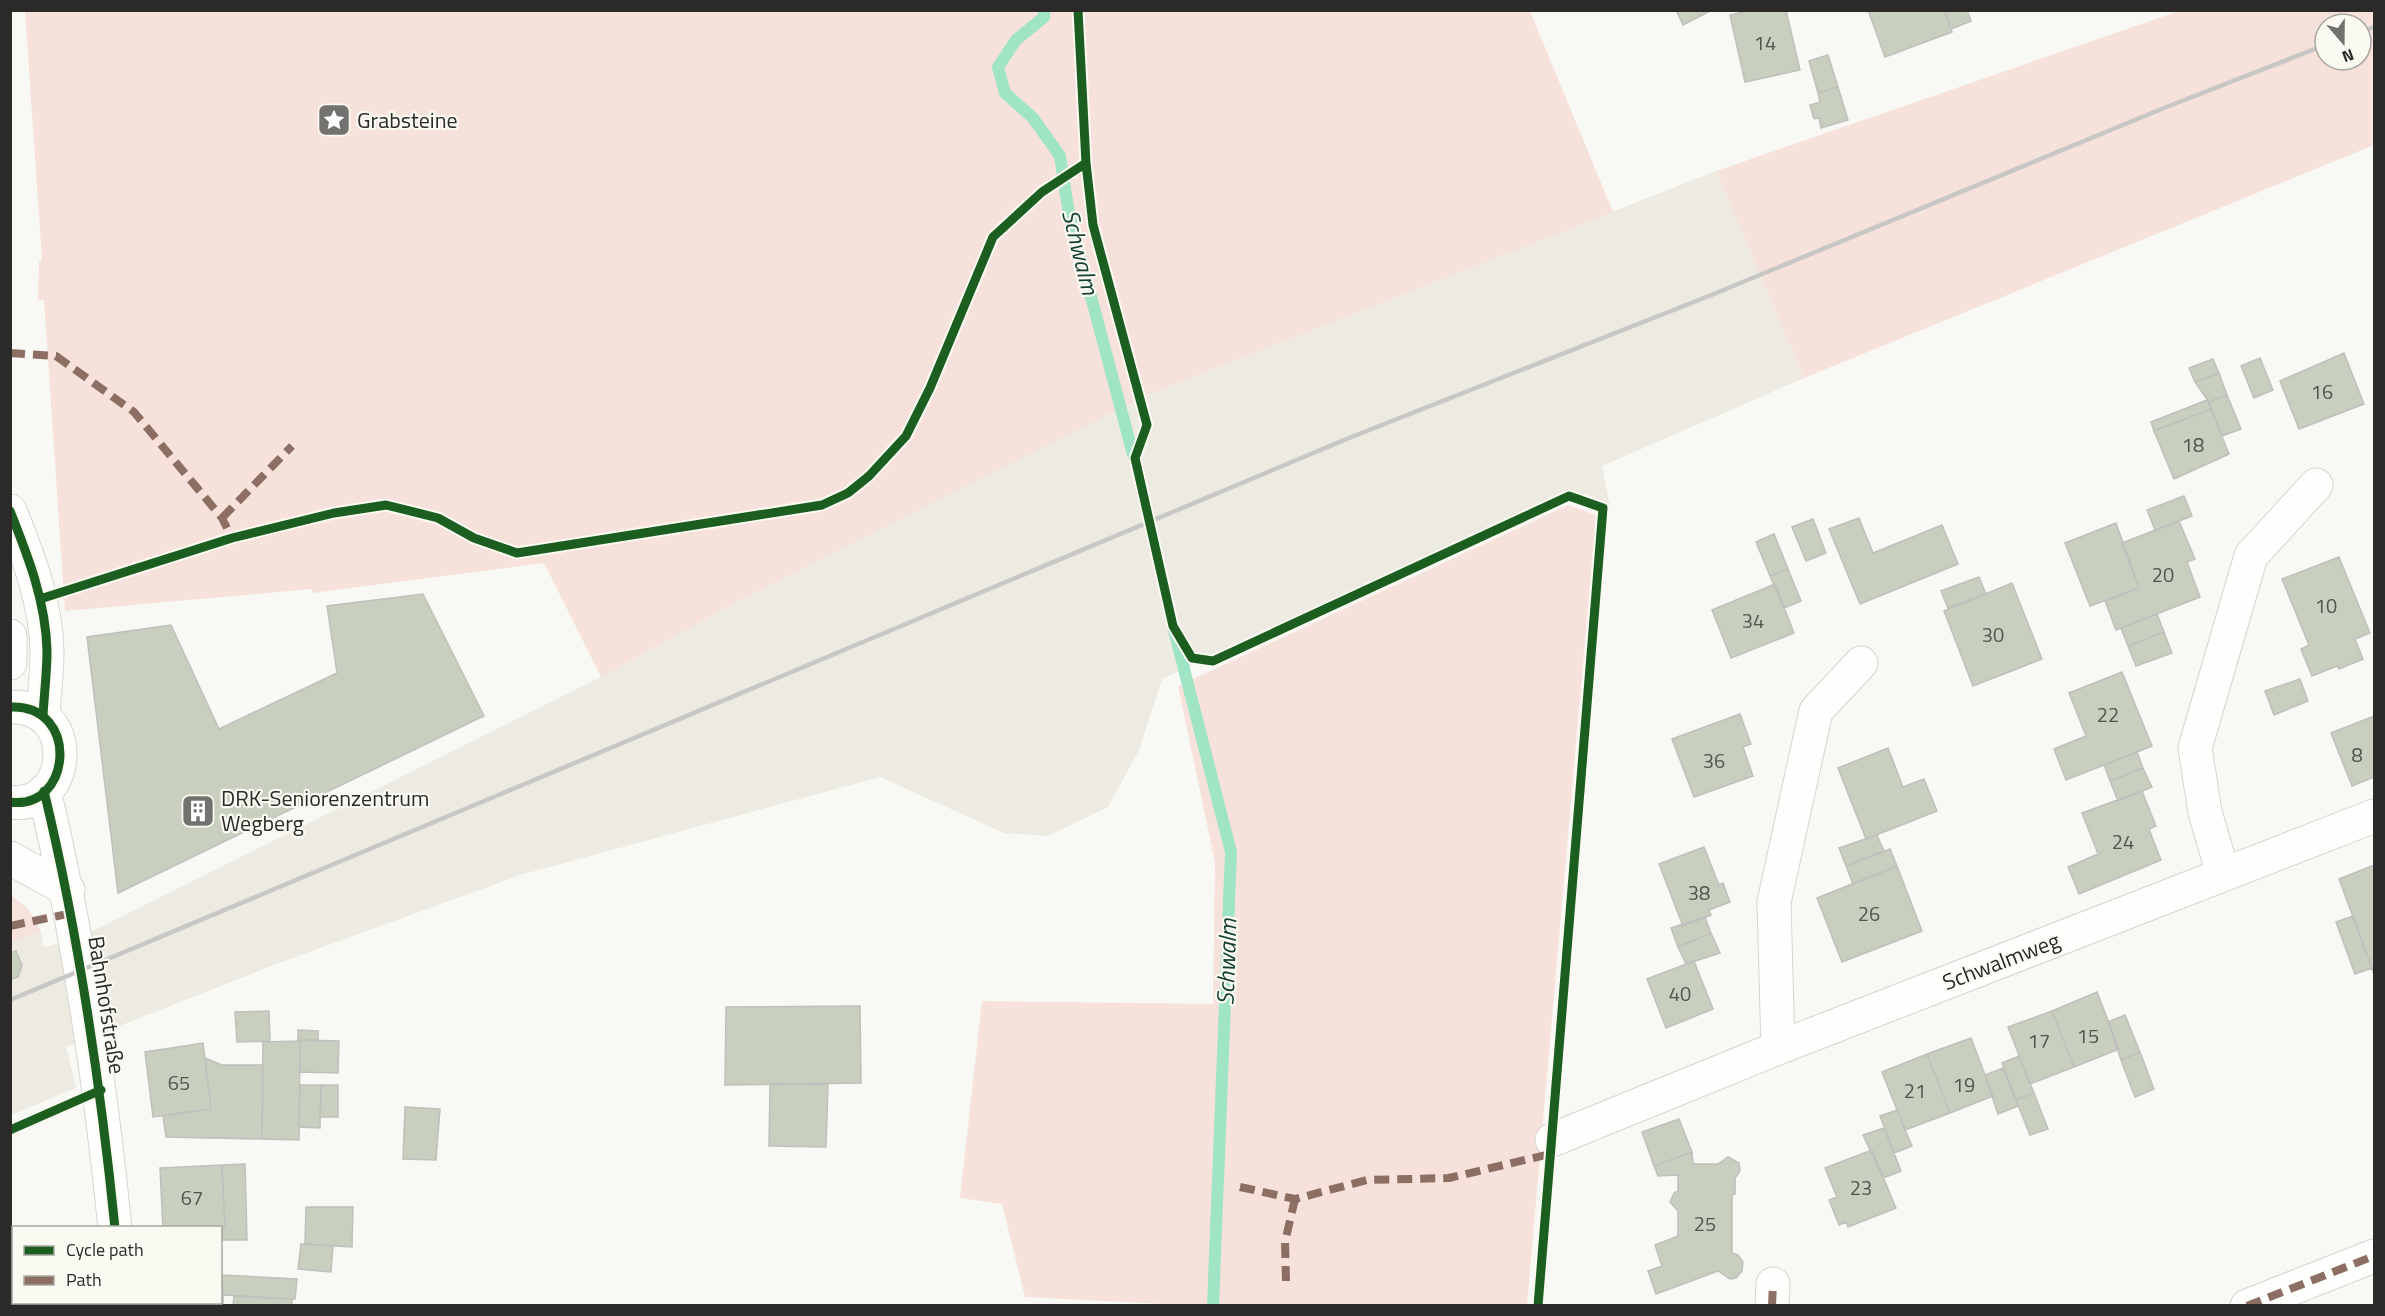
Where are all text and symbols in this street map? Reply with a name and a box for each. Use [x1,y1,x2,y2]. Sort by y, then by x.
north arrow [2313,12,2373,72]
house number: 14 [1754,27,1776,58]
text: N [2339,43,2357,69]
place icon: Grabsteine [316,102,352,138]
place label: Grabsteine [357,103,458,137]
water label: Schwalm [1053,205,1109,299]
house number: 16 [2311,376,2333,407]
house number: 18 [2182,429,2204,460]
house number: 20 [2152,559,2174,590]
house number: 10 [2315,590,2337,621]
house number: 34 [1742,605,1764,636]
house number: 30 [1982,619,2004,650]
house number: 22 [2097,699,2119,730]
house number: 8 [2351,739,2363,770]
house number: 36 [1703,745,1725,776]
place label: DRK-Seniorenzentrum Wegberg [221,781,429,840]
building icon: DRK-Seniorenzentrum Wegberg [180,793,216,829]
house number: 24 [2112,826,2134,857]
house number: 38 [1688,877,1710,908]
house number: 26 [1858,898,1880,929]
water label: Schwalm [1206,917,1246,1006]
street label: Schwalmweg [1937,923,2065,999]
street label: Bahnhofstraße [79,934,135,1076]
house number: 40 [1669,978,1691,1009]
house number: 15 [2077,1020,2099,1051]
house number: 17 [2028,1025,2050,1056]
house number: 65 [168,1067,190,1098]
house number: 19 [1953,1069,1975,1100]
house number: 21 [1904,1075,1926,1106]
house number: 23 [1850,1172,1872,1203]
house number: 67 [181,1182,203,1213]
house number: 25 [1694,1208,1716,1239]
legend [12,1226,222,1304]
text: Cycle path [66,1236,144,1263]
text: Path [66,1266,102,1293]

